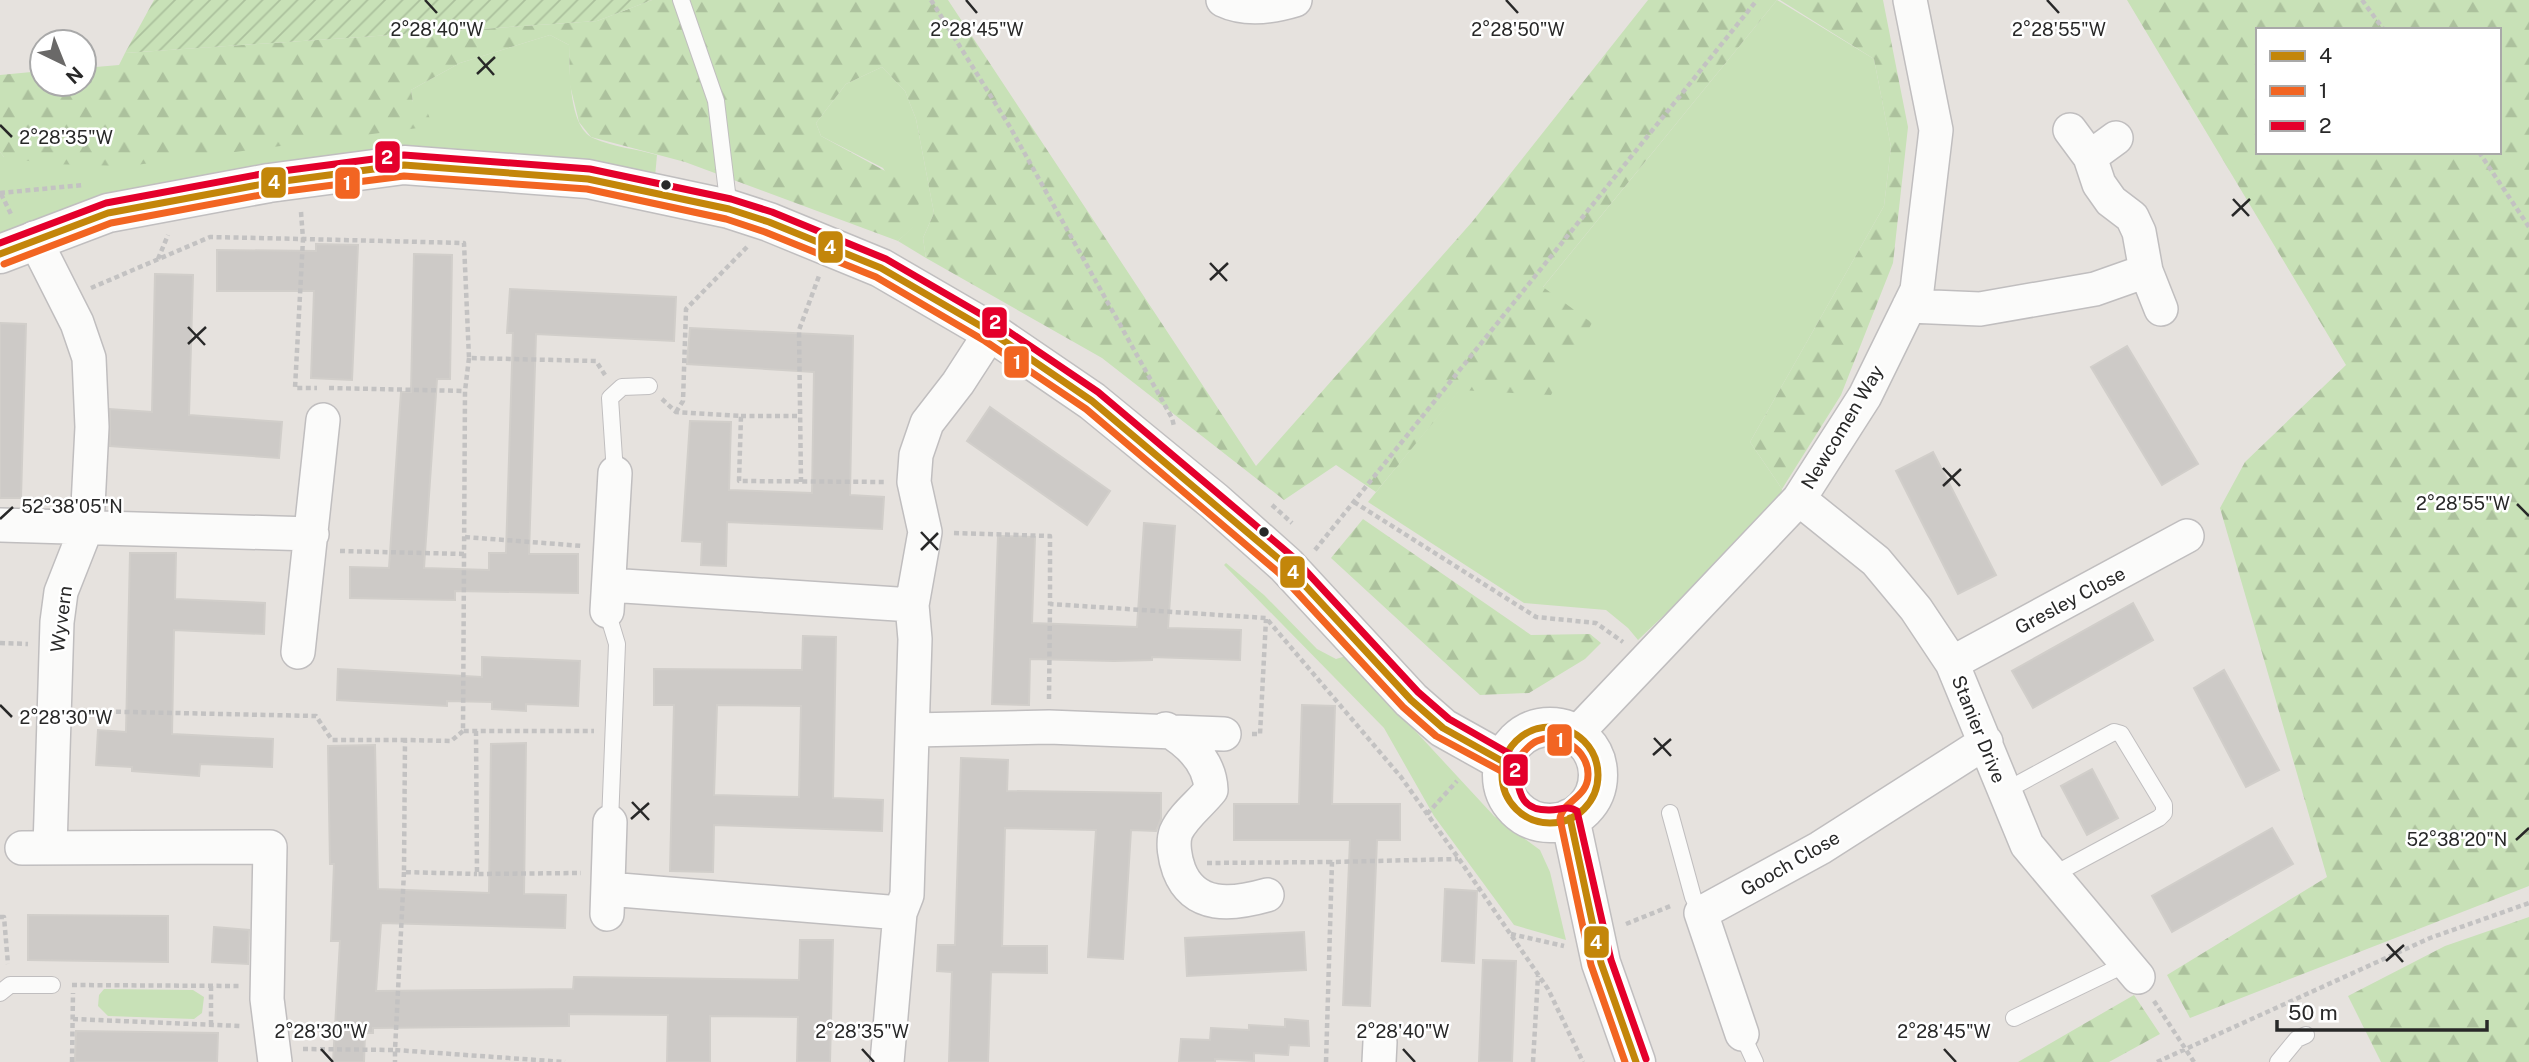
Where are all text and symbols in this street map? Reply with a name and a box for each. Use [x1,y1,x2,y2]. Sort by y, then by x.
text: 2°28'40"W [390,19,484,40]
text: 2°28'45"W [930,19,1024,40]
text: 2°28'50"W [1471,19,1565,40]
text: 2°28'55"W [2012,19,2106,40]
north arrow [28,28,98,98]
legend [2256,28,2501,154]
text: 4 [2319,43,2332,68]
text: N [62,62,88,89]
text: 1 [2319,78,2328,103]
text: 2 [2319,113,2332,138]
text: 2°28'35"W [19,127,113,148]
line badge: 2 [374,140,401,174]
text: 2 [381,146,393,168]
line badge: 4 [260,166,287,199]
line badge: 1 [334,166,361,200]
text: 4 [268,171,280,193]
text: 1 [343,172,351,194]
unlabelled marker [659,178,673,192]
line badge: 4 [817,230,844,264]
text: 4 [824,236,836,258]
line badge: 2 [981,306,1008,339]
text: 2 [989,311,1001,333]
line badge: 1 [1003,345,1030,379]
text: 1 [1013,351,1021,373]
street label: Newcomen Way [1796,361,1888,493]
text: 2°28'55"W [2416,493,2510,514]
text: 52°38'05"N [21,496,123,517]
unlabelled marker [1257,525,1271,539]
line badge: 4 [1279,555,1306,589]
text: 4 [1287,561,1299,583]
street label: Gresley Close [2011,562,2129,638]
street label: Wyvern [46,584,76,654]
street label: Stanier Drive [1947,672,2011,786]
text: 2°28'30"W [20,707,112,728]
line badge: 1 [1546,723,1573,757]
text: 1 [1556,729,1564,751]
line badge: 2 [1502,753,1529,787]
text: 2 [1509,759,1521,781]
street label: Gooch Close [1737,826,1843,900]
text: 52°38'20"N [2407,829,2507,850]
line badge: 4 [1583,925,1610,959]
text: 4 [1590,931,1602,953]
scale bar [2277,988,2487,1032]
text: 50 m [2288,1000,2338,1025]
text: 2°28'30"W [275,1021,367,1042]
text: 2°28'35"W [815,1021,909,1042]
text: 2°28'40"W [1356,1021,1450,1042]
text: 2°28'45"W [1897,1021,1991,1042]

